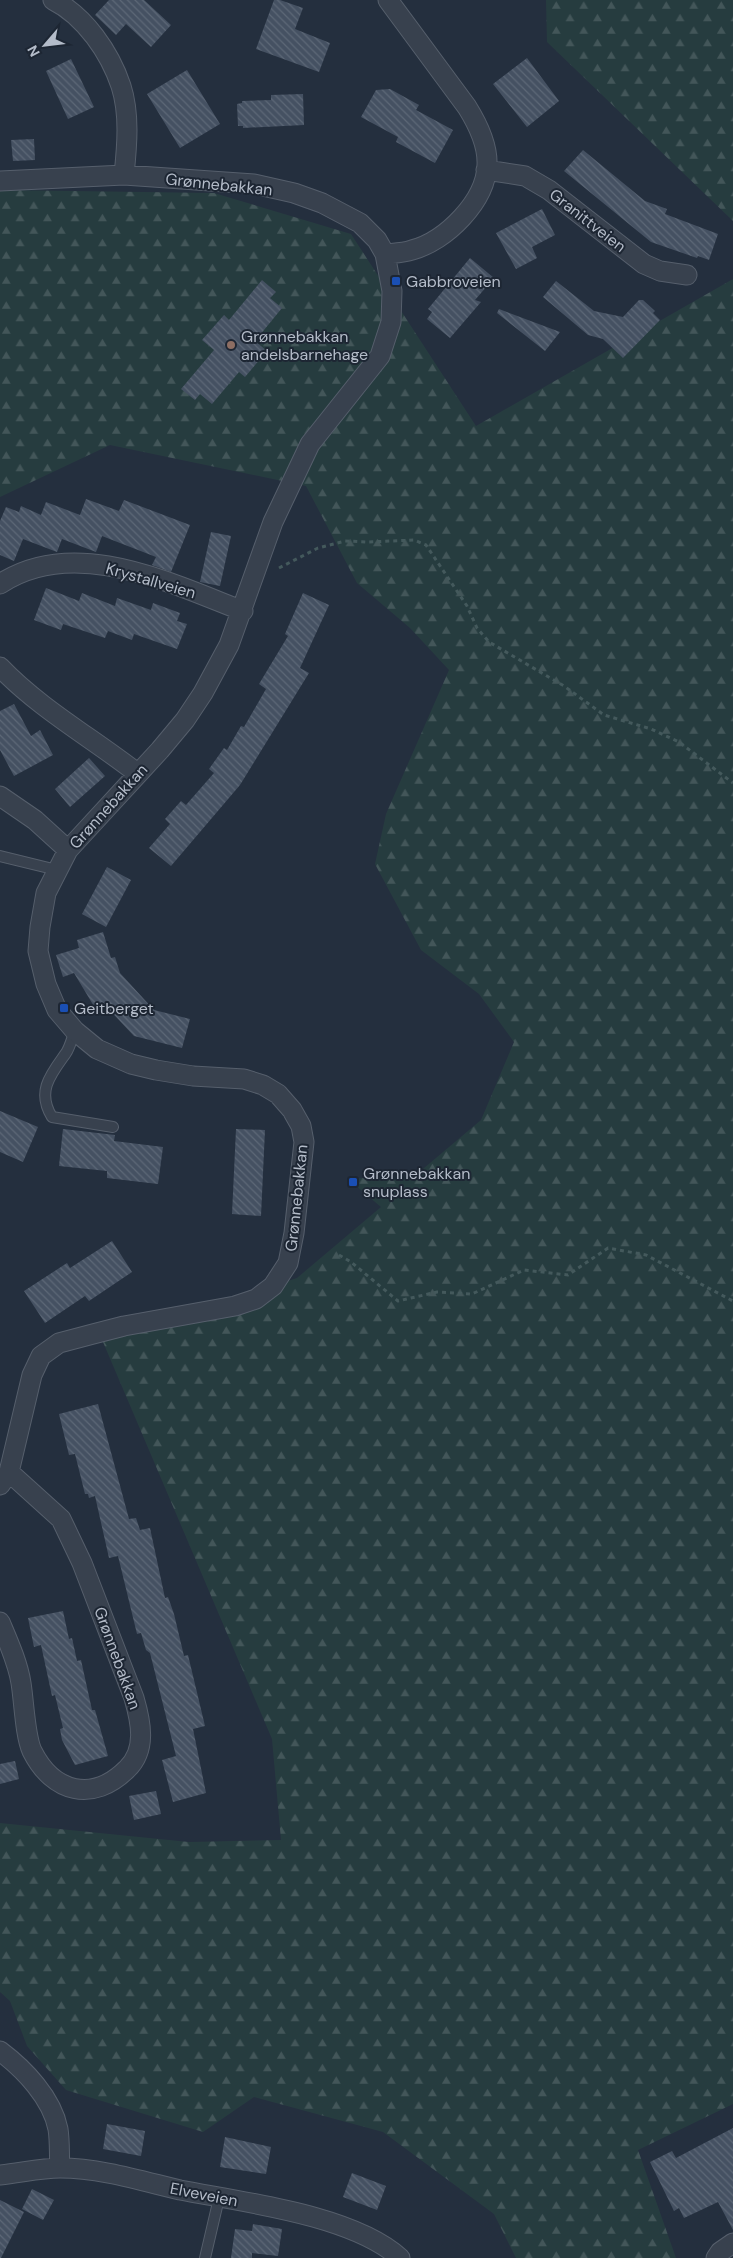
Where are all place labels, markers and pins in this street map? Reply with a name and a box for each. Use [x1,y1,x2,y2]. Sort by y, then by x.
place label: Gabbroveien [406,271,501,292]
marker: Gabbroveien [390,275,402,287]
place label: Grønnebakkan andelsbarnehage [241,326,368,365]
marker: Grønnebakkan andelsbarnehage [225,339,237,351]
place label: Geitberget [74,998,154,1019]
marker: Geitberget [58,1002,70,1014]
place label: Grønnebakkan snuplass [363,1163,470,1202]
marker: Grønnebakkan snuplass [347,1176,359,1188]

